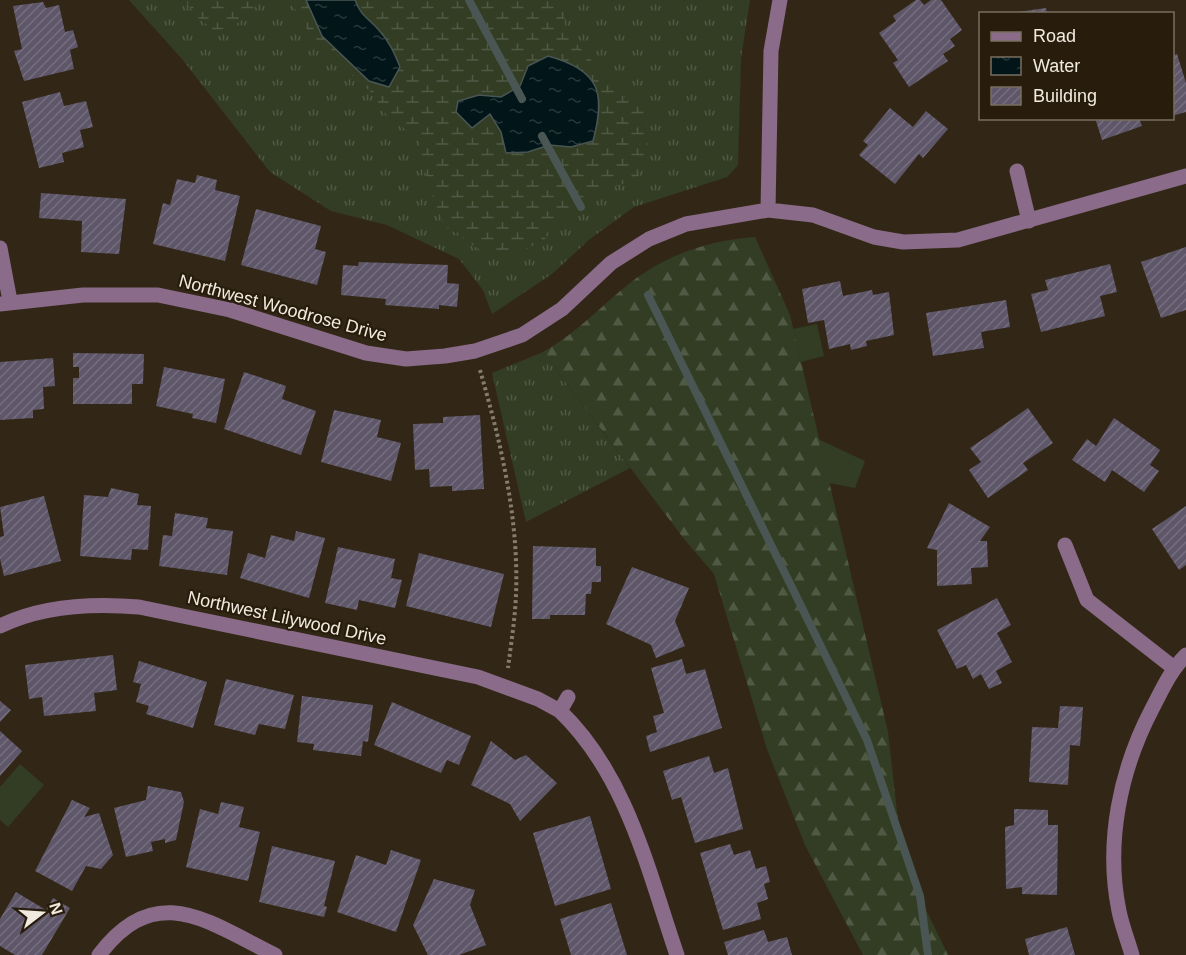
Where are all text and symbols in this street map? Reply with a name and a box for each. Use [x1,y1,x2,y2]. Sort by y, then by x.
legend [979,12,1174,120]
text: Road [1033,26,1076,46]
text: Water [1033,56,1080,76]
text: Building [1033,86,1097,106]
street label: Northwest Woodrose Drive [177,271,389,345]
street label: Northwest Lilywood Drive [186,587,388,649]
north arrow [12,883,72,943]
text: N [46,901,66,917]

